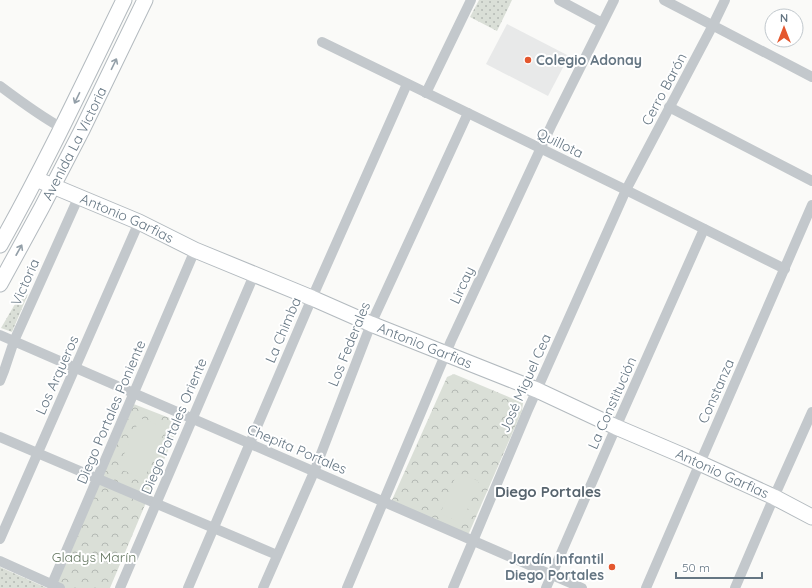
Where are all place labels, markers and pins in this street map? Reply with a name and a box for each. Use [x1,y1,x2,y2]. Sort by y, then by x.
place label: Colegio Adonay [536,51,642,69]
marker: Colegio Adonay [523,55,533,65]
place label: Jardín Infantil Diego Portales [505,550,604,584]
marker: Jardín Infantil Diego Portales [607,562,617,572]

